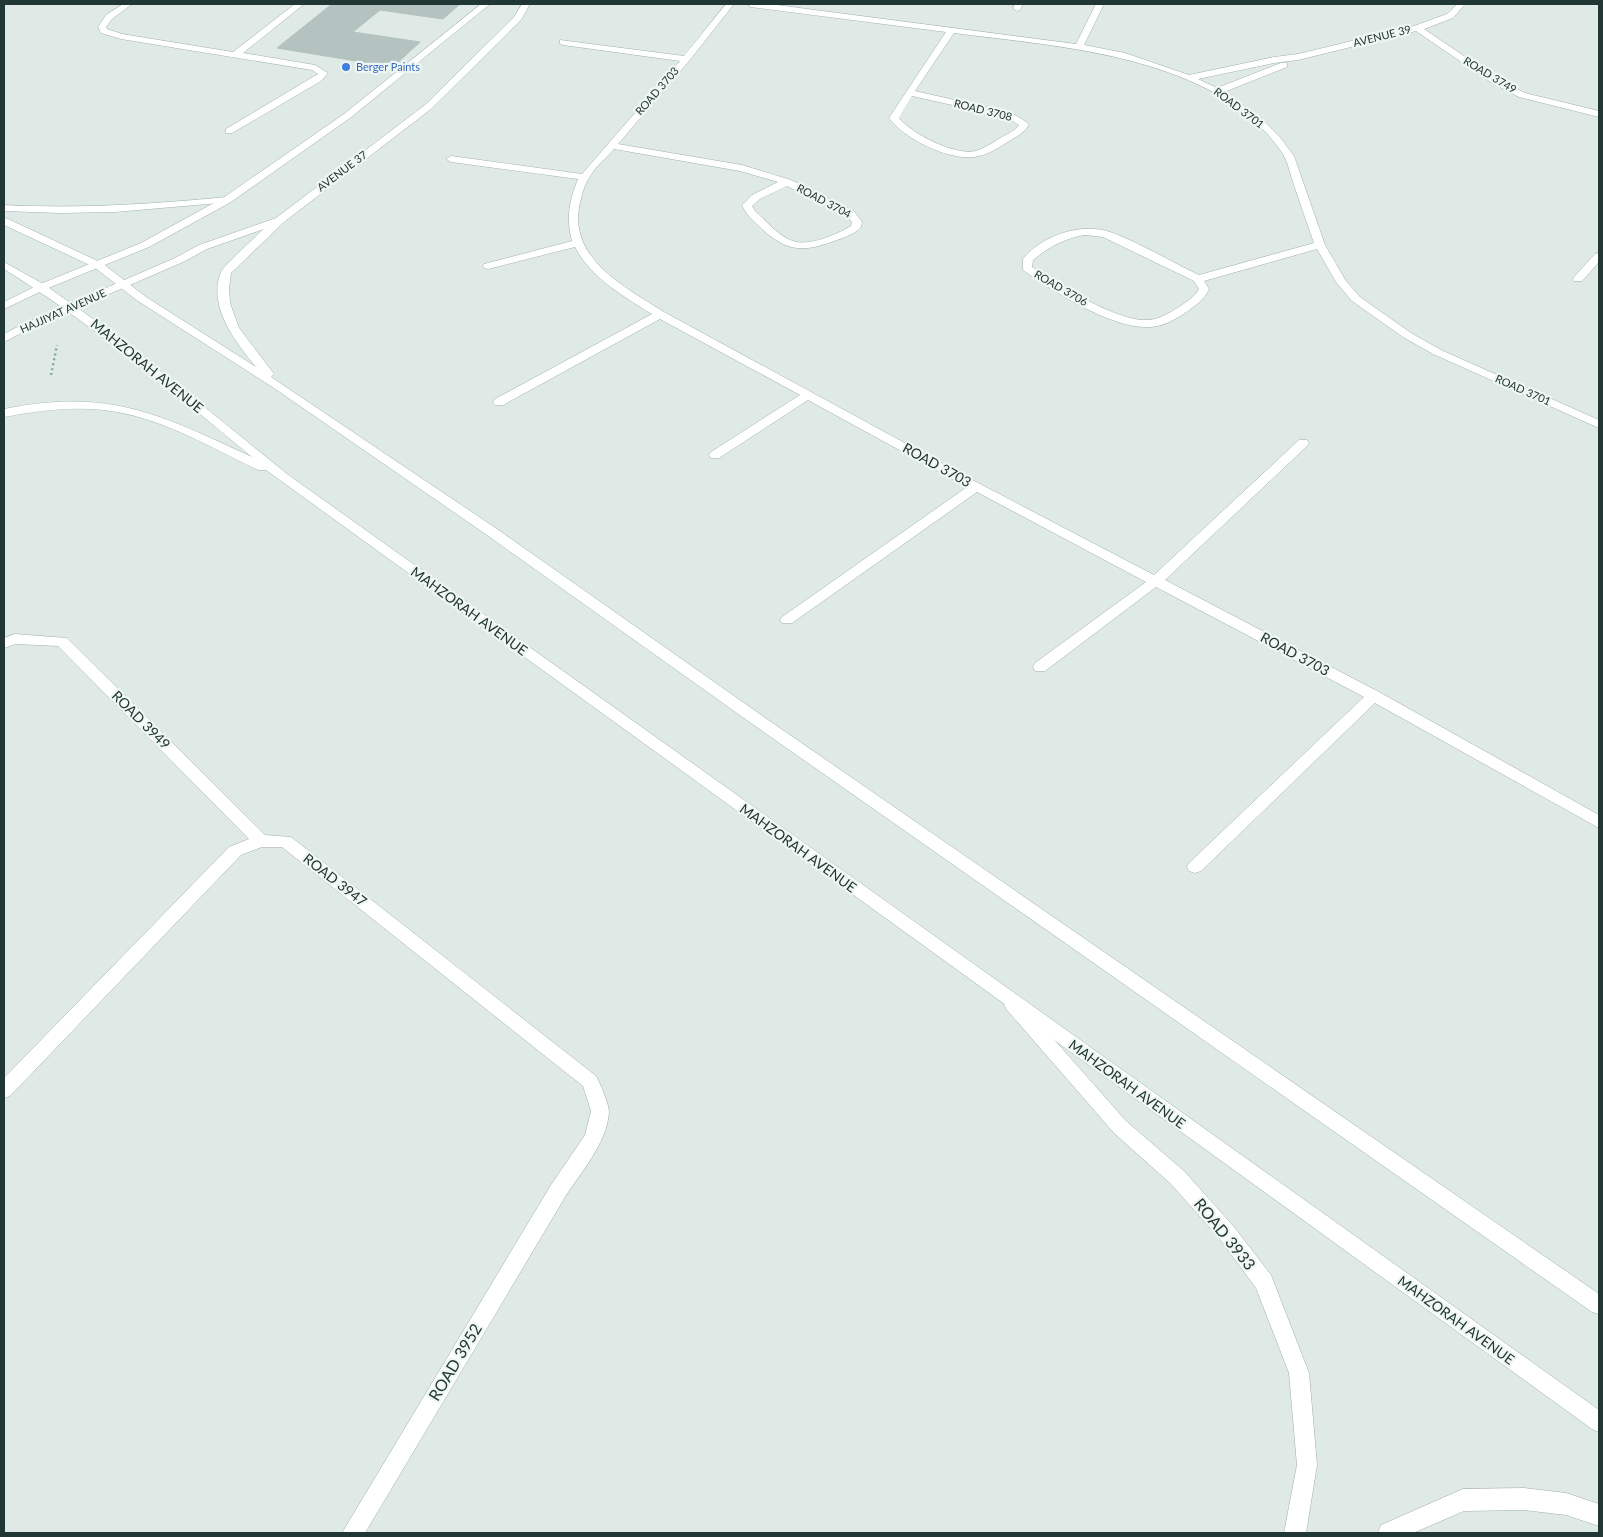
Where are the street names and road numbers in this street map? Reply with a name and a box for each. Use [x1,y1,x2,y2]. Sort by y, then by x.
street label: AVENUE 39 [1352,22,1412,49]
street label: ROAD 3749 [1461,54,1519,95]
street label: ROAD 3703 [632,64,681,117]
street label: ROAD 3701 [1212,84,1267,131]
street label: ROAD 3708 [953,96,1014,123]
street label: AVENUE 37 [314,148,369,194]
street label: ROAD 3704 [795,181,854,221]
street label: ROAD 3706 [1032,267,1090,308]
street label: HAJJIYAT AVENUE [18,286,108,335]
street label: MAHZORAH AVENUE [88,315,207,416]
street label: ROAD 3701 [1493,371,1553,408]
street label: ROAD 3703 [900,439,975,490]
street label: MAHZORAH AVENUE [408,563,531,659]
street label: ROAD 3703 [1258,628,1333,679]
street label: ROAD 3949 [109,687,174,752]
street label: MAHZORAH AVENUE [737,800,860,896]
street label: ROAD 3947 [300,850,370,910]
street label: MAHZORAH AVENUE [1066,1036,1189,1132]
street label: ROAD 3933 [1191,1194,1260,1273]
street label: MAHZORAH AVENUE [1395,1272,1518,1368]
street label: ROAD 3952 [424,1320,485,1404]

